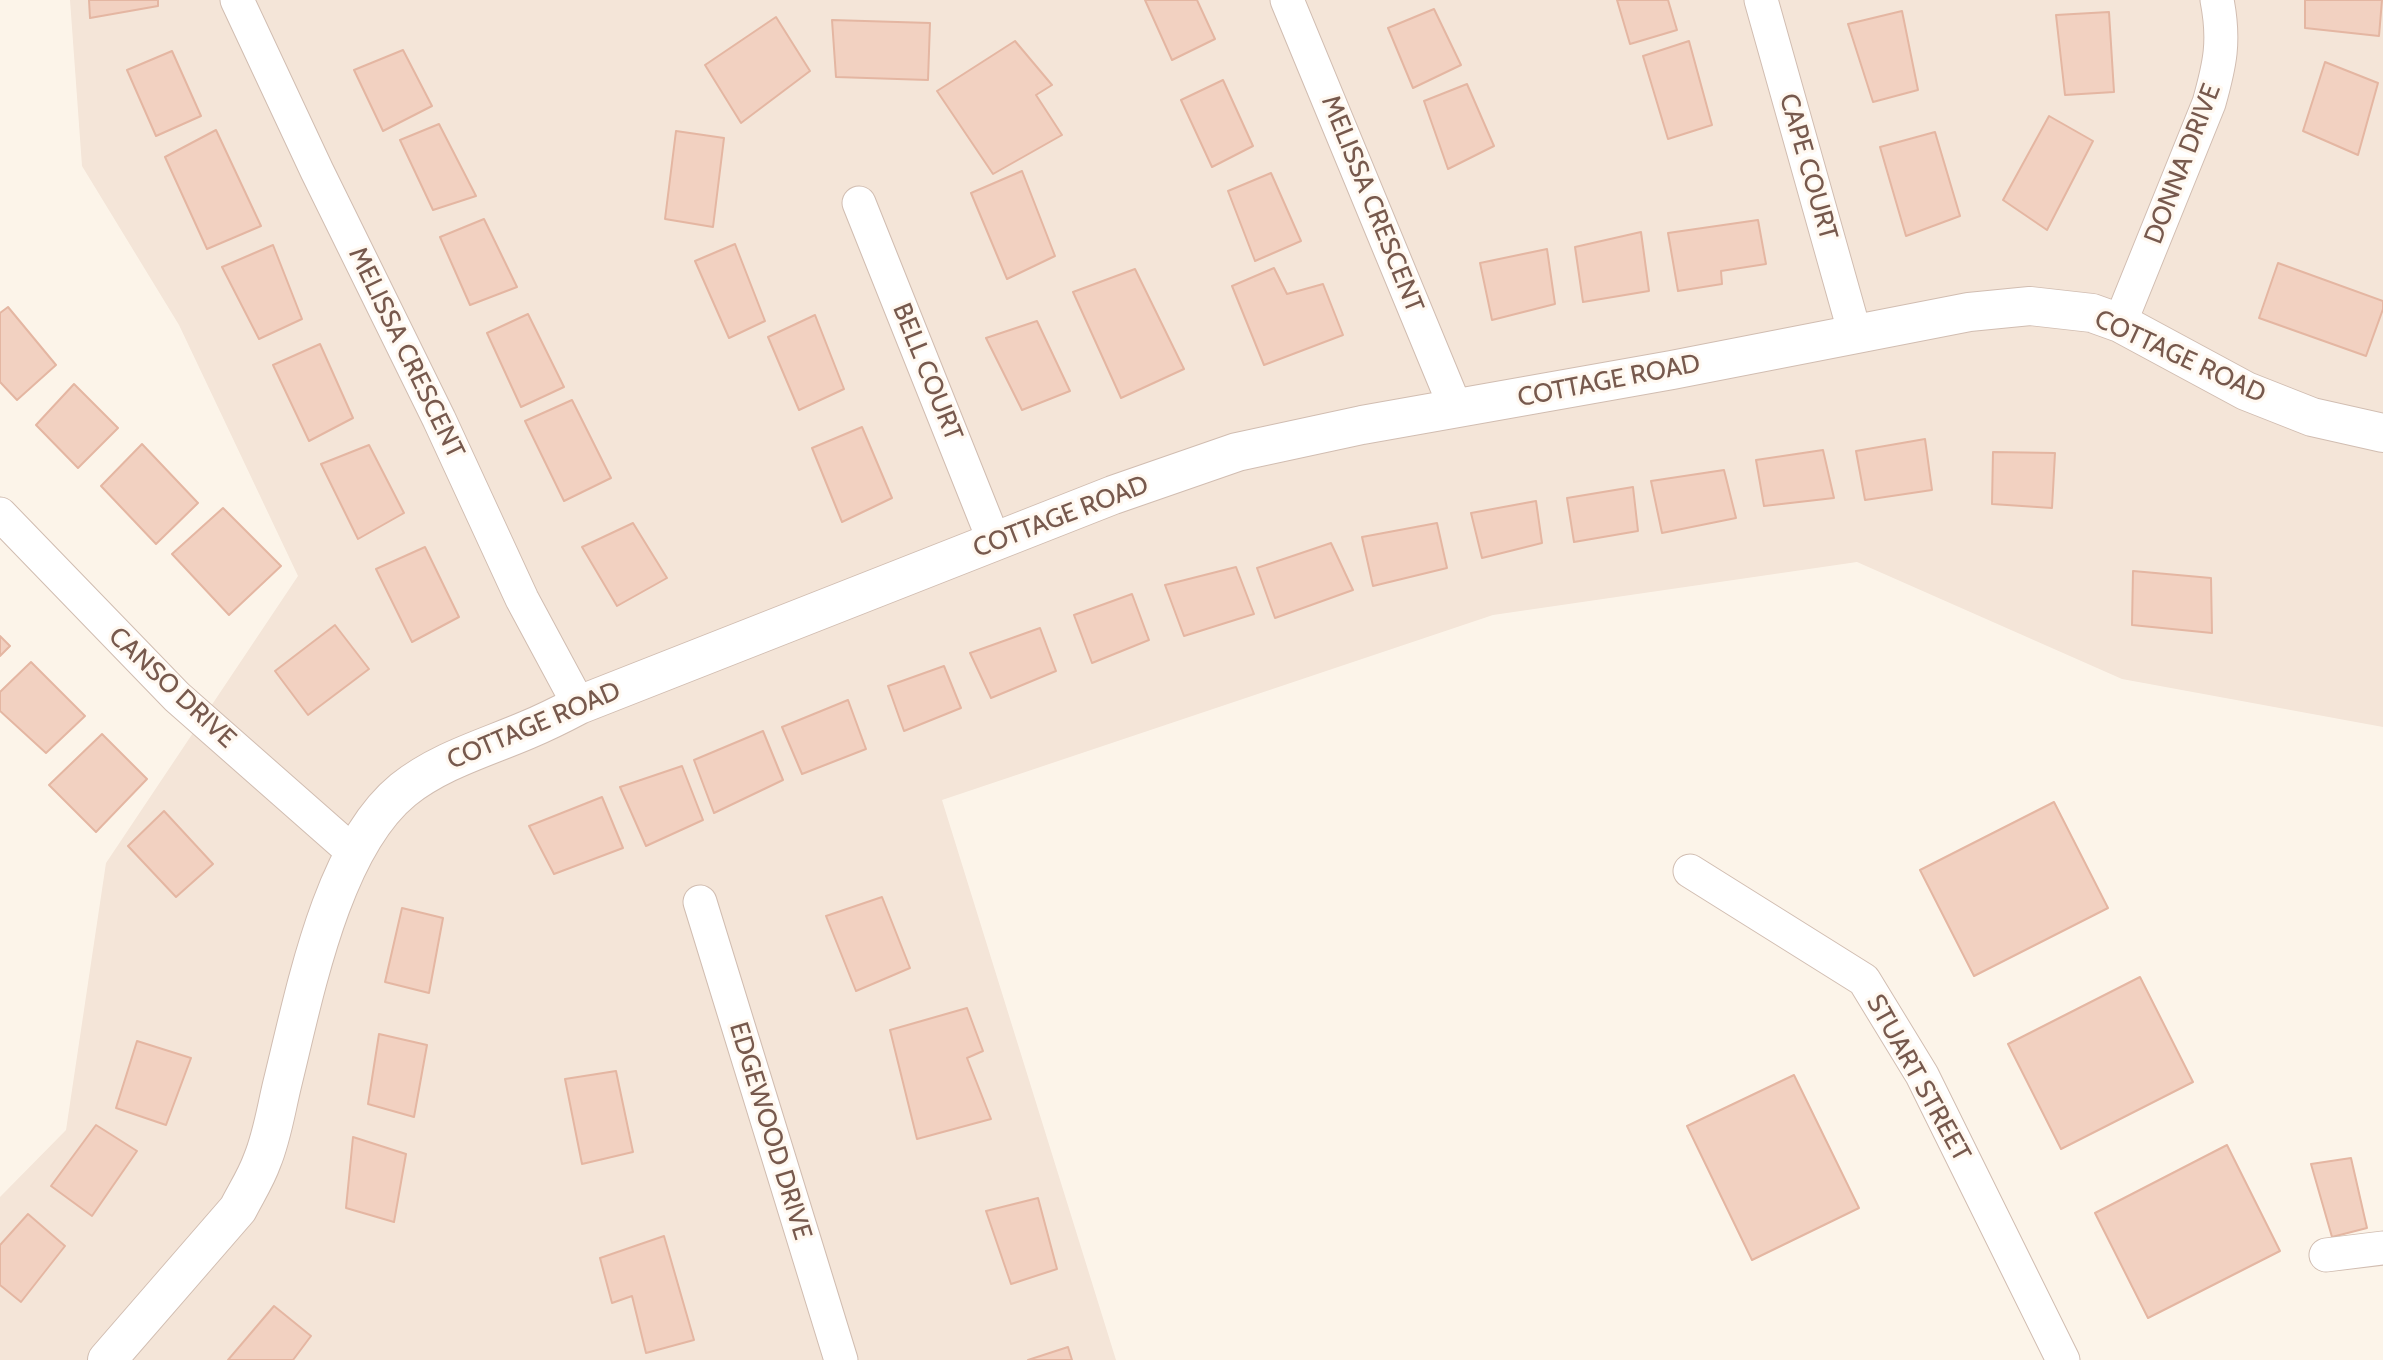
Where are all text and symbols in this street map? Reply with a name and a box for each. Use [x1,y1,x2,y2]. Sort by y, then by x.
street label: DONNA DRIVE [2138,80,2228,248]
street label: CAPE COURT [1772,90,1844,244]
street label: MELISSA CRESCENT [1314,91,1430,317]
street label: MELISSA CRESCENT [341,242,471,464]
street label: BELL COURT [885,299,969,445]
street label: COTTAGE ROAD [2090,304,2270,410]
street label: COTTAGE ROAD [1515,348,1703,414]
street label: COTTAGE ROAD [969,469,1153,565]
street label: CANSO DRIVE [102,621,242,755]
street label: COTTAGE ROAD [443,675,625,777]
street label: STUART STREET [1859,989,1977,1167]
street label: EDGEWOOD DRIVE [722,1018,818,1244]

